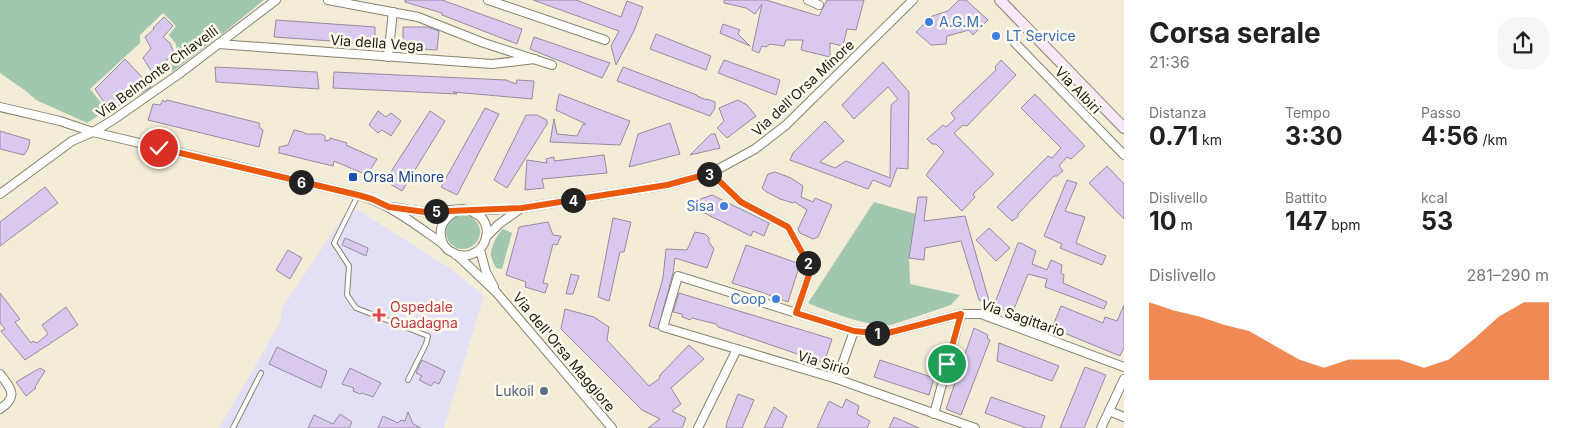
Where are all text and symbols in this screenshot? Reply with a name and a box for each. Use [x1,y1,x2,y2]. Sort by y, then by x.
place label: A.G.M. [939,13,983,30]
marker: A.G.M. [923,16,935,28]
text: Corsa serale [1149,16,1321,50]
button: share [1497,17,1549,69]
street label: Via Belmonte Chiavelli [92,22,221,122]
place label: LT Service [1006,27,1076,44]
marker: LT Service [990,30,1002,42]
street label: Via della Vega [330,31,424,54]
street label: Via dell'Orsa Minore [748,36,857,139]
text: 21:36 [1149,52,1190,72]
street label: Via Albiri [1052,63,1105,117]
text: Distanza [1149,104,1206,121]
text: Tempo [1285,104,1330,121]
text: Passo [1421,104,1461,121]
text: 0.71 [1149,121,1198,151]
text: 3:30 [1285,121,1342,151]
text: 4:56 [1421,121,1478,151]
pin [138,127,180,169]
text: km [1198,131,1222,148]
text: /km [1478,131,1507,148]
icon: check [145,134,173,162]
pin: 3 [696,162,722,186]
text: 3 [705,166,714,183]
place label: Orsa Minore [363,168,444,185]
pin: 6 [288,170,314,194]
marker: Orsa Minore [347,171,359,183]
text: 6 [297,174,306,191]
pin: 4 [560,188,586,212]
text: Dislivello [1149,189,1208,206]
text: Battito [1285,189,1327,206]
text: kcal [1421,189,1448,206]
text: 4 [569,192,578,209]
place label: Sisa [686,197,714,214]
pin: 5 [424,198,448,224]
marker: Sisa [718,200,730,212]
text: 5 [432,203,441,220]
text: 10 [1149,206,1177,236]
text: 147 [1285,206,1327,236]
text: 53 [1421,206,1453,236]
text: m [1177,216,1193,233]
text: bpm [1327,216,1361,233]
pin: 2 [796,250,820,276]
text: 2 [804,255,813,272]
text: Dislivello [1149,265,1216,285]
text: 281–290 m [1467,265,1549,285]
street label: Via dell'Orsa Maggiore [510,289,619,415]
place label: Coop [730,290,766,307]
marker: Coop [770,293,782,305]
street label: Via Sagittario [979,295,1067,340]
place label: Ospedale Guadagna [390,298,458,331]
marker: Ospedale Guadagna [372,308,386,322]
pin: 1 [864,320,890,346]
text: 1 [874,325,881,342]
pin [926,343,968,385]
street label: Via Sirio [796,346,853,379]
icon: arrive [933,350,961,378]
place label: Lukoil [495,382,534,399]
marker: Lukoil [538,385,550,397]

